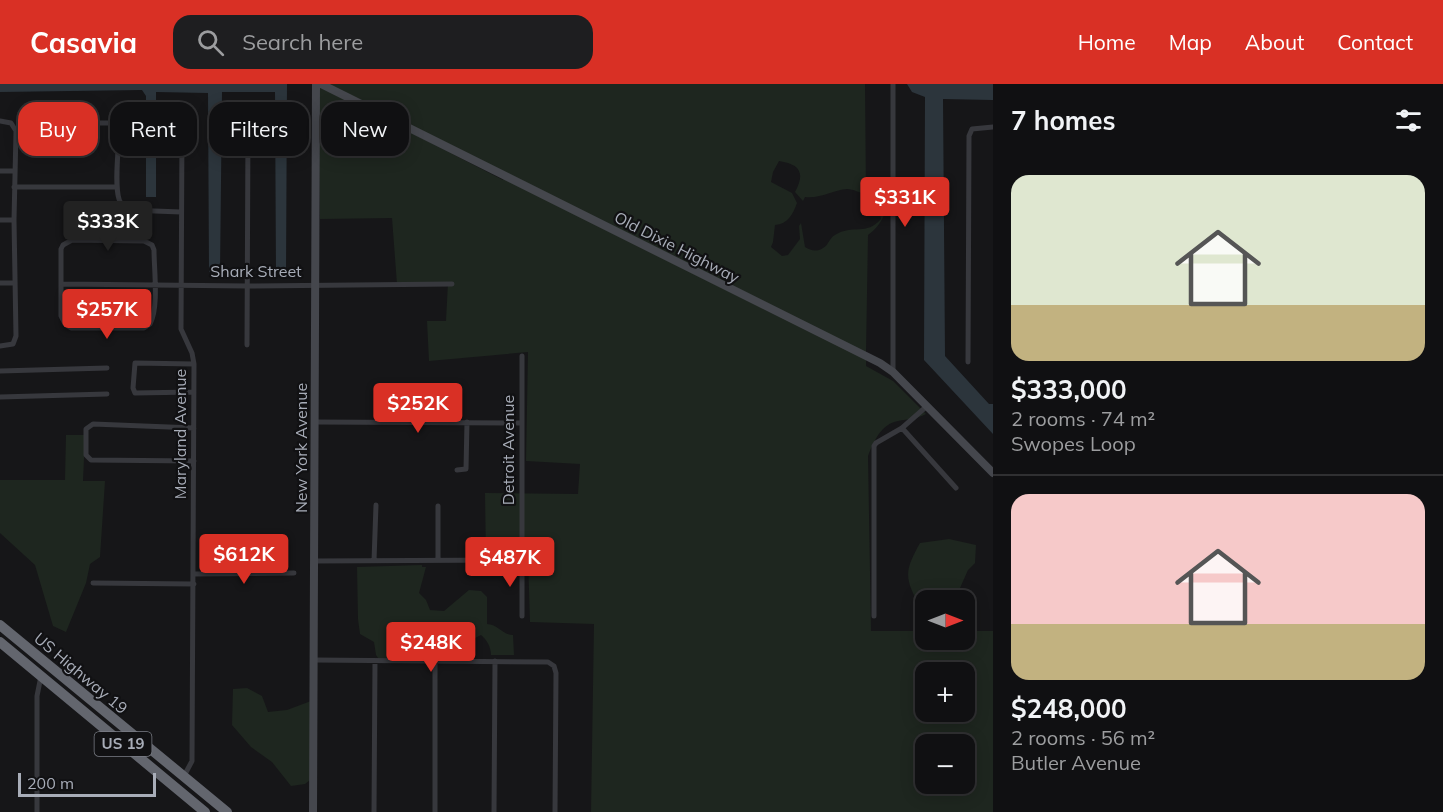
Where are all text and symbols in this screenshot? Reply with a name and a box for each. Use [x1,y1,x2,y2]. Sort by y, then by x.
search box [173,15,593,69]
text: Casavia [30,25,137,60]
icon: search [194,26,227,59]
text: Search here [242,28,363,56]
text: Home [1078,29,1136,55]
text: Map [1169,29,1212,55]
text: About [1245,29,1304,55]
text: Contact [1337,29,1413,55]
chip: Buy [18,102,98,156]
chip: Rent [110,102,197,156]
chip: Filters [209,102,309,156]
chip: New [321,102,409,156]
text: 7 homes [1011,104,1115,137]
icon: filters [1392,104,1425,137]
pin: $331K [863,177,947,228]
text: $331K [874,184,936,209]
pin: $333K [66,201,150,252]
street label: Old Dixie Highway [611,207,743,287]
text: $333K [77,208,139,233]
icon: home [1164,214,1272,322]
street label: Shark Street [210,261,302,281]
pin: $257K [65,289,149,340]
text: $257K [76,296,138,321]
street label: Maryland Avenue [170,369,190,499]
text: $333,000 [1011,373,1127,406]
street label: New York Avenue [291,383,311,513]
pin: $252K [376,383,460,434]
text: $252K [387,390,449,415]
street label: Detroit Avenue [498,395,518,505]
text: 2 rooms · 74 m² [1011,406,1155,431]
text: Swopes Loop [1011,431,1136,456]
icon: home [1164,533,1272,641]
pin: $612K [202,534,286,585]
pin: $487K [468,537,552,588]
text: $612K [213,541,275,566]
text: $487K [479,544,541,569]
north arrow [915,590,975,650]
map controls [915,590,975,794]
pin: $248K [389,622,473,673]
street label: US Highway 19 [30,628,132,718]
text: $248K [400,629,462,654]
button: + [915,662,975,722]
text: $248,000 [1011,692,1127,725]
text: 2 rooms · 56 m² [1011,725,1155,750]
road number: US 19 [94,732,152,756]
button: − [915,734,975,794]
text: Butler Avenue [1011,750,1141,775]
scale bar [18,770,156,798]
text: 200 m [27,773,74,793]

